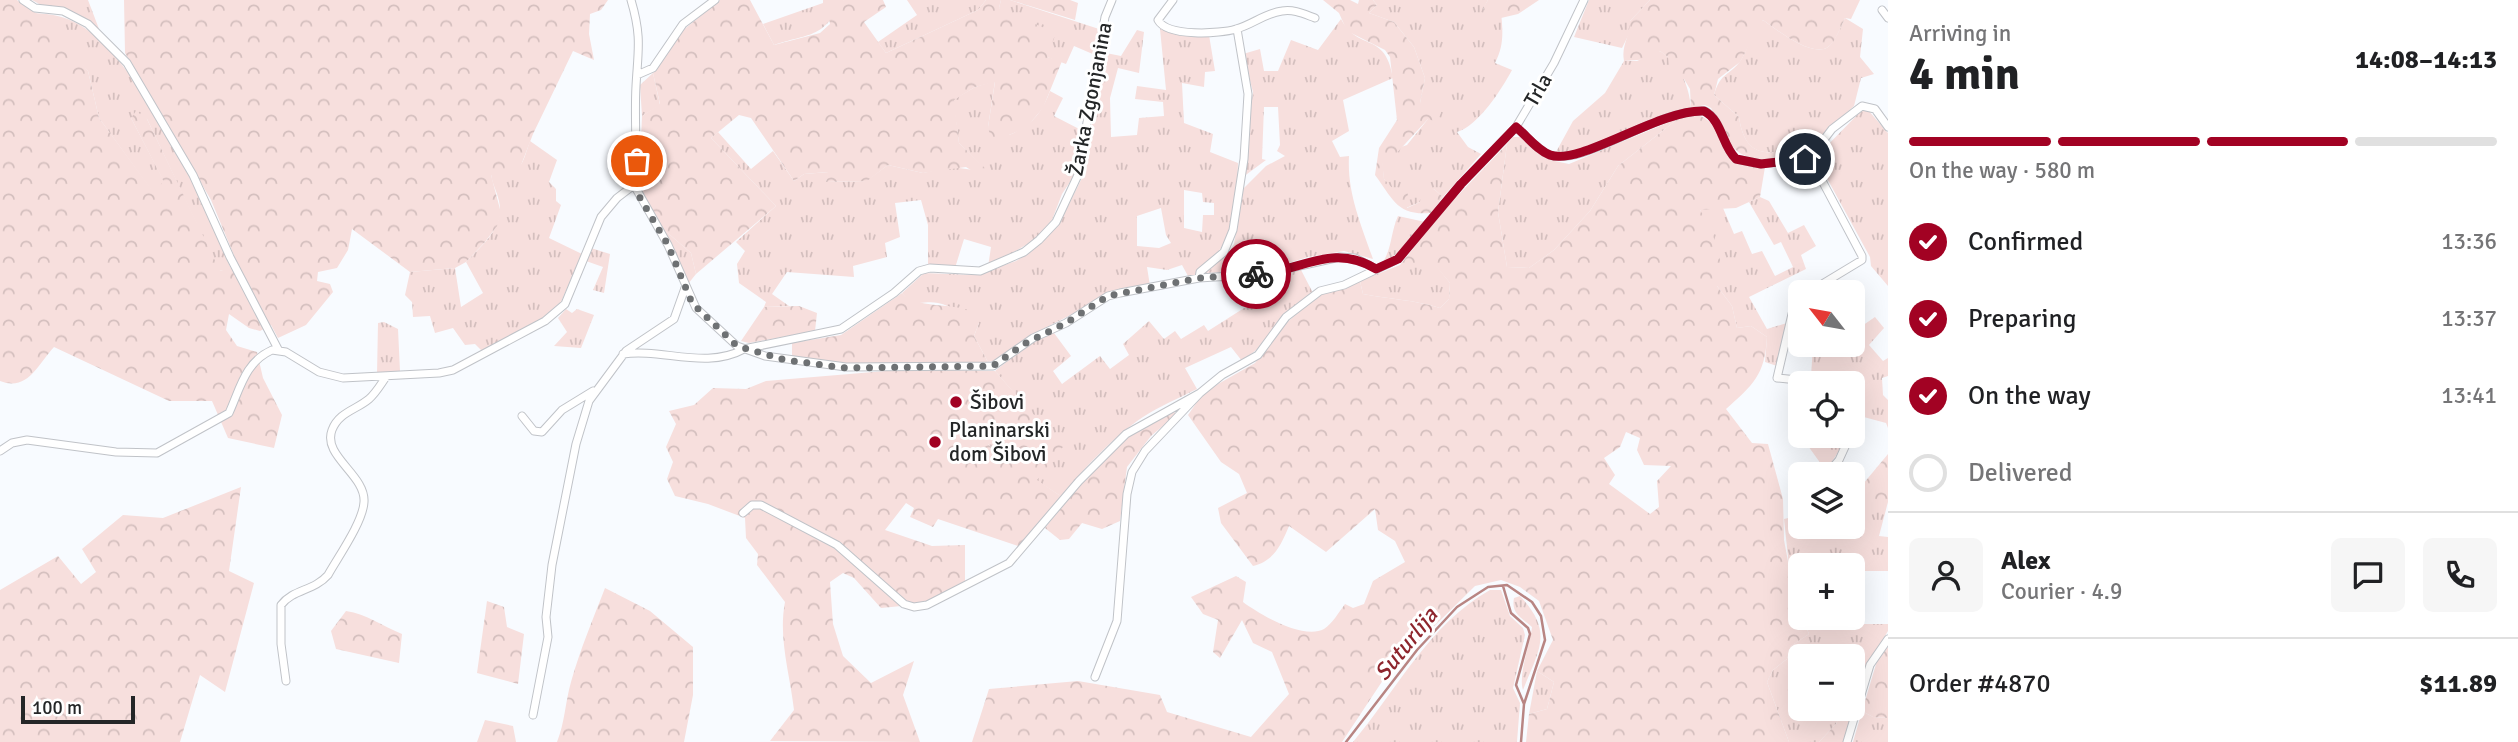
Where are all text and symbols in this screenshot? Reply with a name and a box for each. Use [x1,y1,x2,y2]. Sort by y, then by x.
text: Arriving in [1909,19,2011,48]
street label: Žarka Zgonjanina [1062,20,1118,178]
text: 14:08–14:13 [2355,44,2497,76]
text: 4 min [1909,46,2020,102]
street label: Trla [1518,69,1558,111]
pin [1775,129,1835,189]
pin [607,131,667,191]
icon: home [1786,140,1824,178]
icon: bag [618,142,656,180]
text: On the way · 580 m [1909,156,2095,185]
icon: check [1909,223,1947,261]
text: Confirmed [1968,226,2083,258]
text: 13:36 [2441,227,2497,256]
courier [1221,239,1291,309]
icon: bike [1237,255,1275,293]
north arrow [1788,280,1866,357]
map controls [1788,280,1865,721]
icon: check [1909,300,1947,338]
text: Preparing [1968,303,2076,335]
text: 13:37 [2441,304,2497,333]
button: locate [1788,371,1865,448]
icon: check [1909,377,1947,415]
text: On the way [1968,380,2091,412]
text: 13:41 [2441,381,2497,410]
place label: Šibovi [970,389,1024,415]
marker: Šibovi [948,394,964,410]
place label: Planinarski dom Šibovi [949,417,1050,467]
marker: Planinarski dom Šibovi [927,434,943,450]
text: Delivered [1968,457,2073,489]
button: layers [1788,462,1865,539]
button: person [1909,538,1983,612]
button: chat [2331,538,2405,612]
button: phone [2423,538,2497,612]
text: Alex [2001,545,2051,577]
button: + [1788,553,1865,630]
text: Courier · 4.9 [2001,577,2122,606]
water label: Suturlija [1368,601,1445,686]
button: − [1788,644,1865,721]
text: Order #4870 [1909,668,2050,700]
text: $11.89 [2419,668,2497,700]
scale bar [21,693,135,725]
text: 100 m [32,696,82,720]

